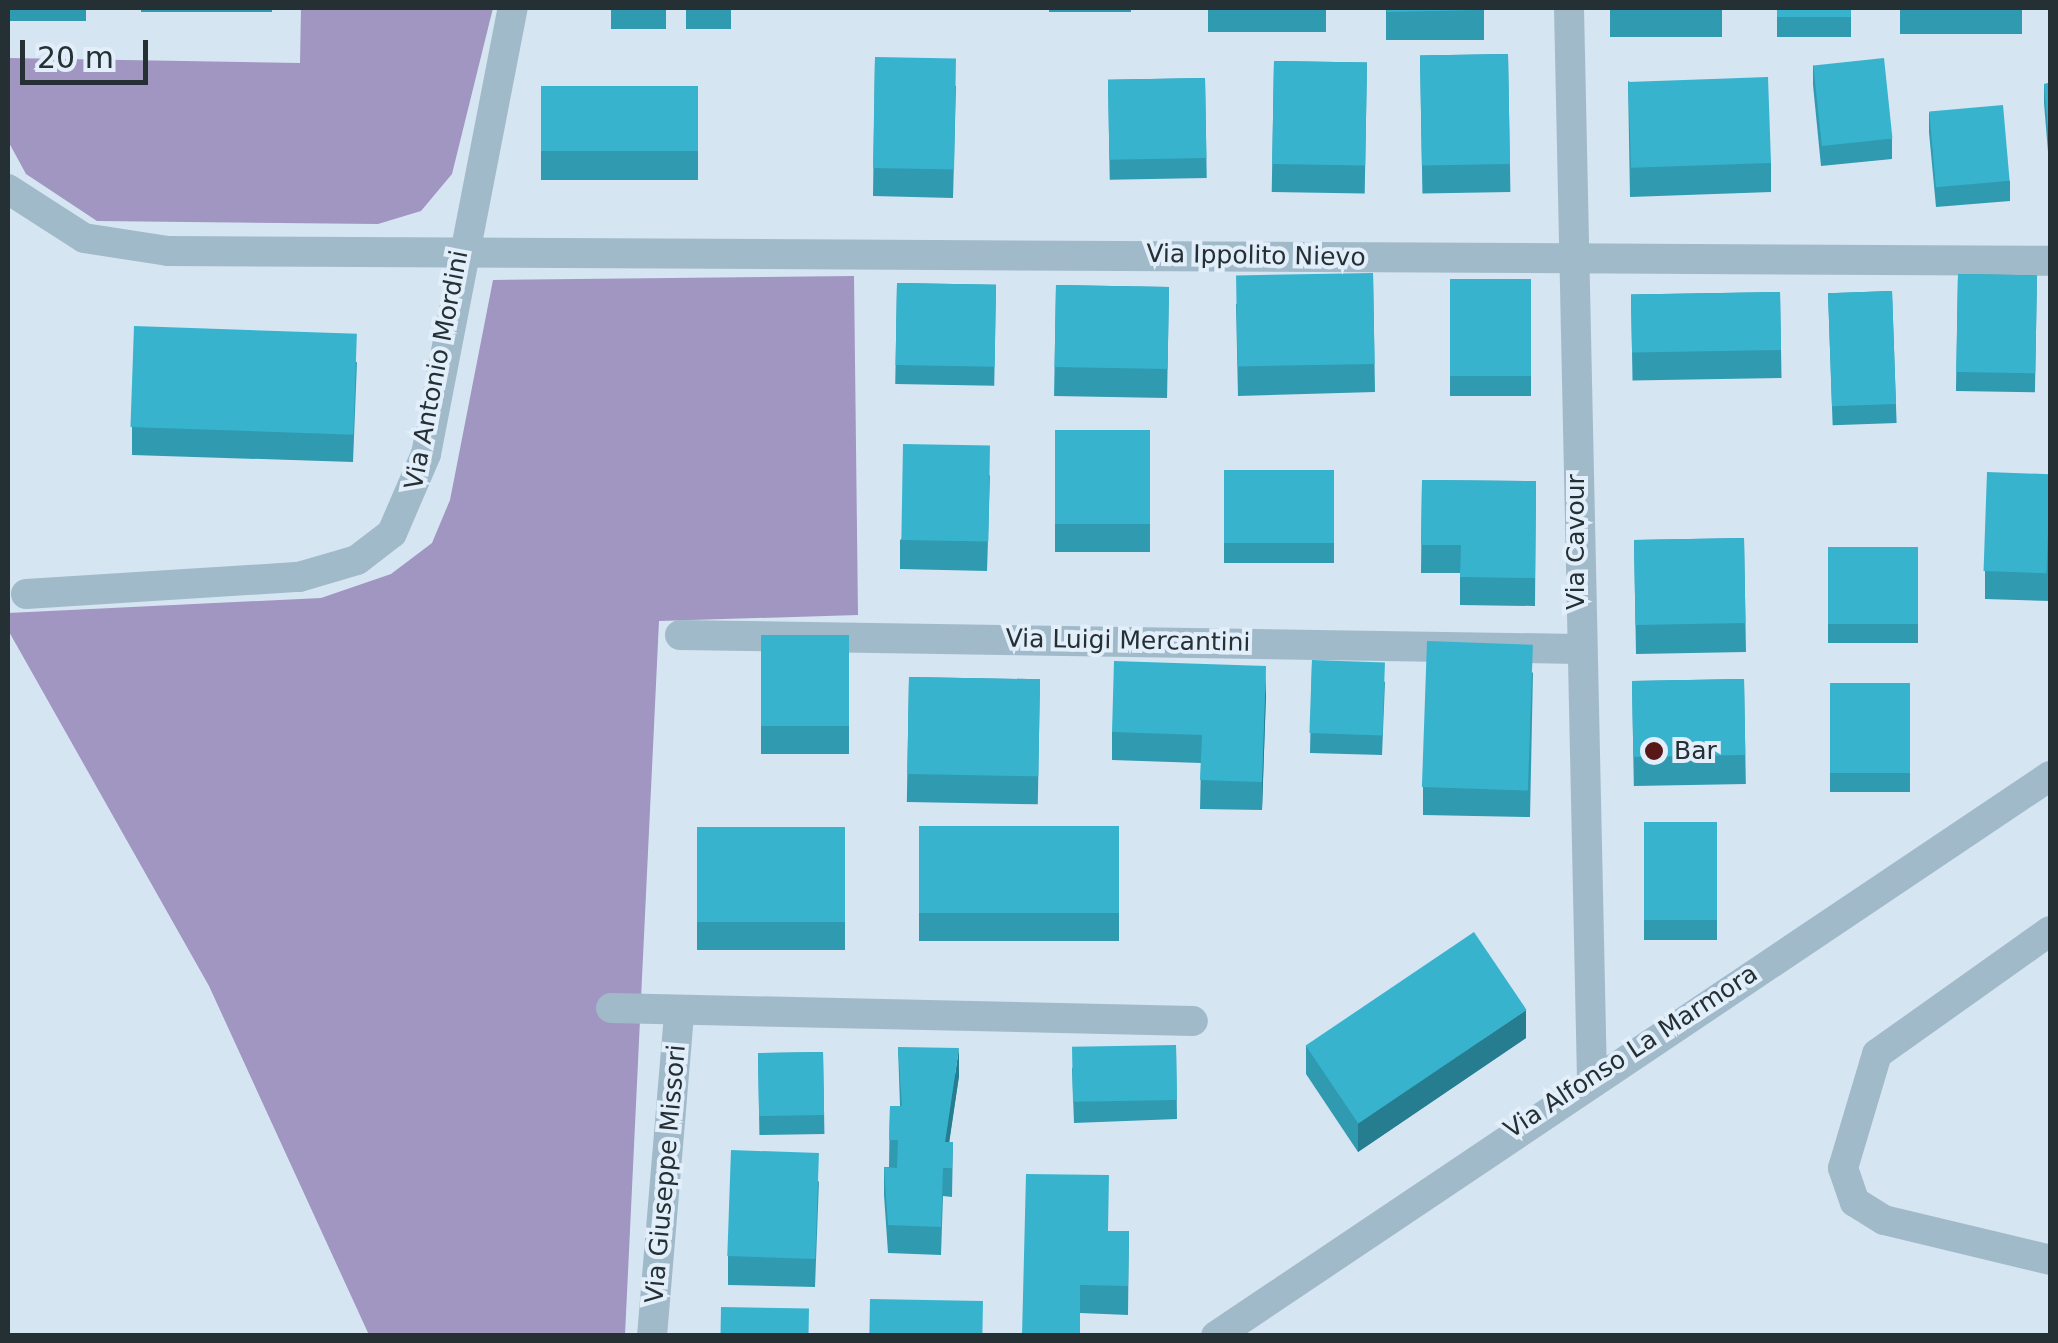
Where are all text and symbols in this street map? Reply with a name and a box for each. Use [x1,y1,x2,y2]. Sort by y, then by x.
scale bar [25,20,152,82]
text: 20 m [37,40,114,75]
street label: Via Ippolito Nievo [1146,239,1366,273]
street label: Via Antonio Mordini [399,248,475,492]
street label: Via Cavour [1561,474,1591,610]
street label: Via Luigi Mercantini [1005,624,1251,658]
place label: Bar [1674,736,1717,766]
marker: Bar [1643,740,1665,762]
street label: Via Alfonso La Marmora [1499,959,1763,1145]
street label: Via Giuseppe Missori [640,1043,692,1305]

